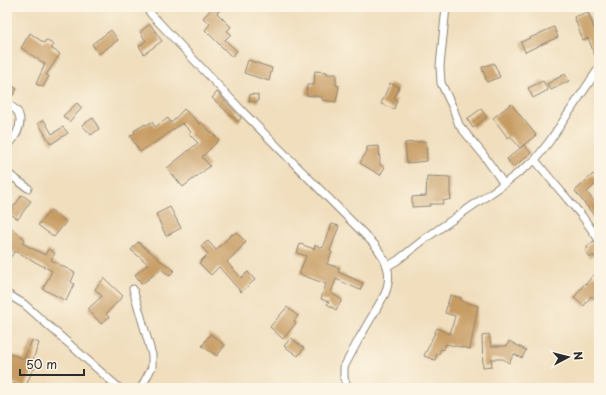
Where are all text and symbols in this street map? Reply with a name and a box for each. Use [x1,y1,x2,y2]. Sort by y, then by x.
north arrow [548,337,588,377]
text: N [569,350,587,361]
scale bar [20,351,84,377]
text: 50 m [26,355,57,373]

